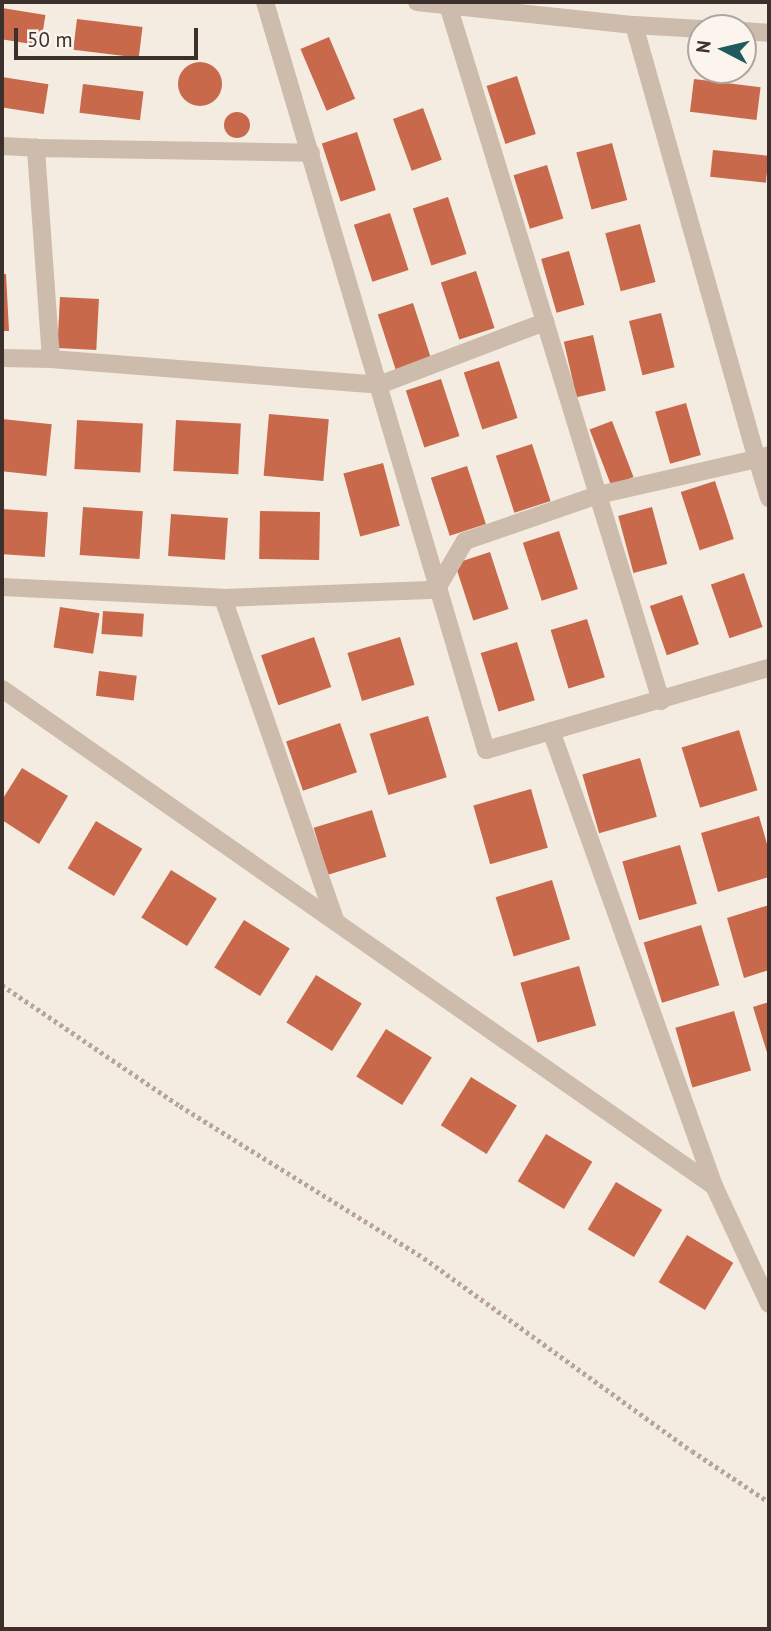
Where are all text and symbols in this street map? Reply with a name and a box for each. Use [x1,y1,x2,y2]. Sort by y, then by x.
scale bar [18,14,201,58]
north arrow [687,14,757,84]
text: 50 m [27,26,73,53]
text: N [690,39,716,54]

